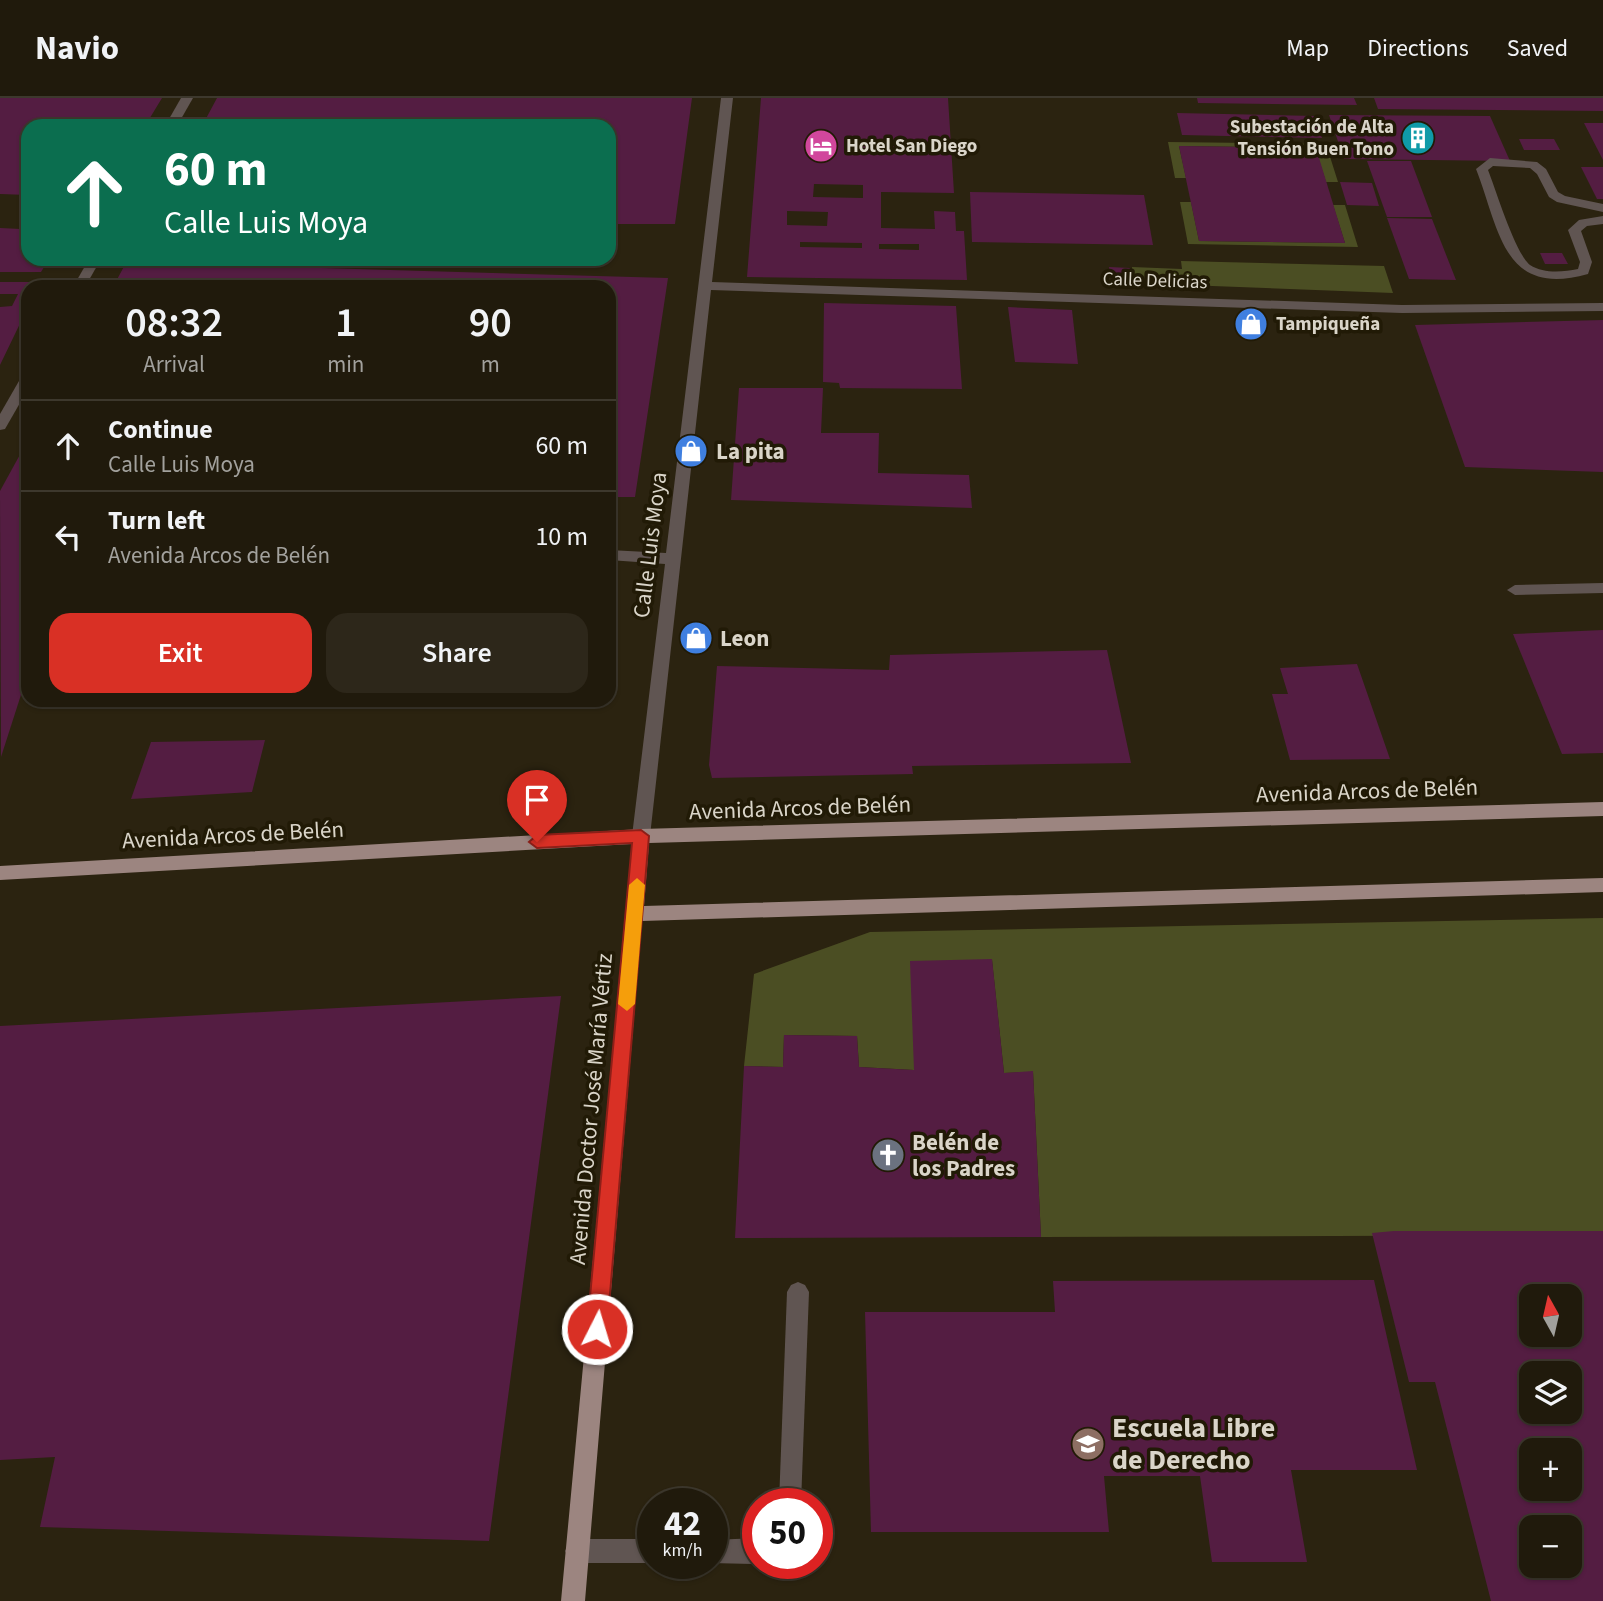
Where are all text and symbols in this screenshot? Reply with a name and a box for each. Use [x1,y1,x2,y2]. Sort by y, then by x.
text: Navio [35,25,119,72]
text: Map [1286,31,1329,66]
text: Directions [1367,31,1469,66]
text: Saved [1507,31,1568,66]
place label: Subestación de Alta Tensión Buen Tono [1230,114,1394,163]
building icon: Subestación de Alta Tensión Buen Tono [1399,119,1437,157]
hotel icon: Hotel San Diego [802,127,840,165]
place label: Hotel San Diego [846,133,977,160]
text: 60 m [164,135,268,205]
icon: ahead [49,147,140,238]
text: Calle Luis Moya [164,200,368,246]
street label: Calle Delicias [1102,266,1208,296]
text: 08:32 [125,293,223,353]
text: 1 [335,293,357,353]
text: 90 [469,293,512,353]
shop icon: Tampiqueña [1232,305,1270,343]
place label: Tampiqueña [1276,311,1380,338]
text: Arrival [143,348,205,381]
text: min [327,348,364,381]
text: m [481,348,500,381]
text: Continue [108,411,213,448]
icon: ahead [49,427,87,465]
text: 60 m [535,427,588,464]
shop icon: La pita [672,432,710,470]
place label: La pita [716,435,785,468]
text: Calle Luis Moya [108,448,255,481]
street label: Calle Luis Moya [625,470,675,620]
text: Turn left [108,502,205,539]
icon: left [49,518,87,556]
text: 10 m [535,518,588,555]
text: Avenida Arcos de Belén [108,539,330,572]
button: Exit [49,613,312,693]
button: Share [326,613,588,693]
shop icon: Leon [677,619,715,657]
place label: Leon [720,622,769,655]
pin [507,770,567,842]
street label: Avenida Arcos de Belén [1255,771,1479,811]
icon: arrive [518,781,556,819]
street label: Avenida Arcos de Belén [688,788,912,828]
street label: Avenida Arcos de Belén [121,813,345,857]
street label: Avenida Doctor José María Vértiz [561,952,621,1266]
place label: Belén de los Padres [912,1126,1015,1185]
church icon: Belén de los Padres [869,1136,907,1174]
north arrow [1519,1284,1582,1348]
map controls [1519,1284,1582,1578]
position arrow [560,1292,634,1366]
button: layers [1519,1361,1582,1424]
place label: Escuela Libre de Derecho [1112,1408,1275,1480]
school or university icon: Escuela Libre de Derecho [1069,1425,1107,1463]
button: + [1519,1438,1582,1501]
speed limit sign: 50 [742,1488,833,1579]
text: 42 [664,1499,701,1549]
button: − [1519,1515,1582,1578]
text: km/h [663,1538,702,1563]

